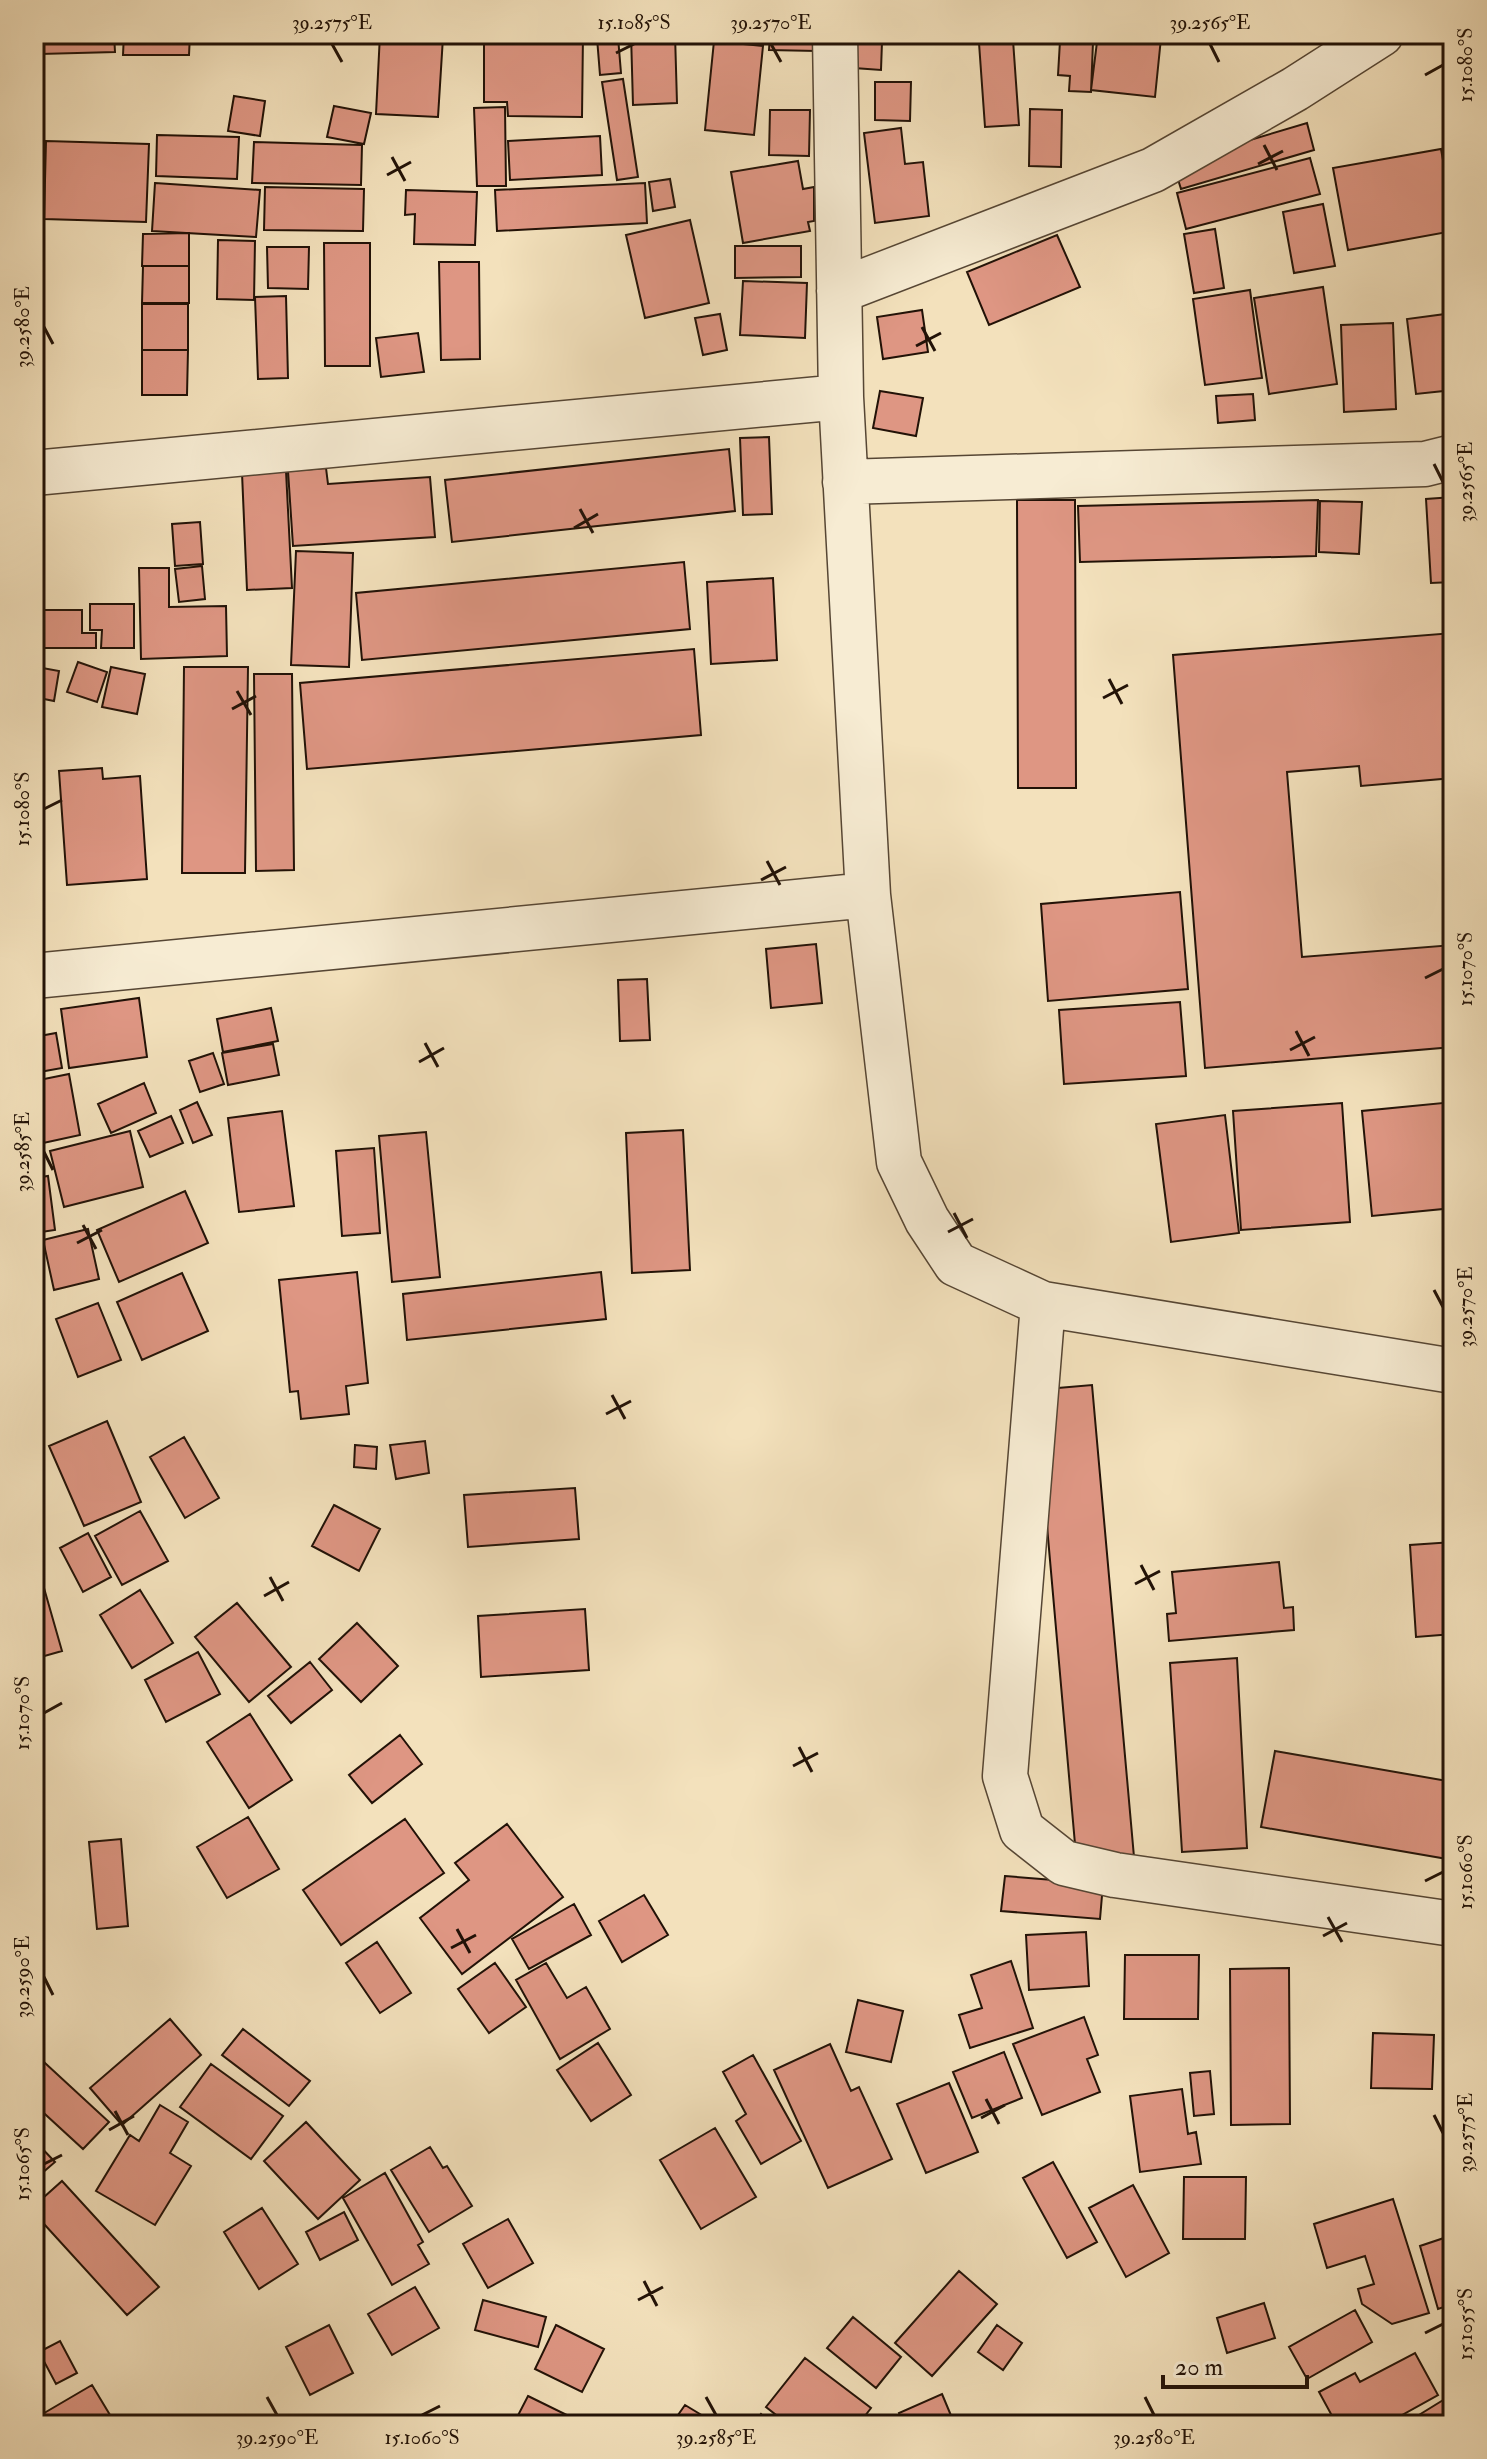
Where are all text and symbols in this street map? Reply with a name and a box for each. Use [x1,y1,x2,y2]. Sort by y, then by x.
text: 39.2575°E [292,10,372,35]
text: 15.1085°S [597,10,671,35]
text: 39.2570°E [730,10,812,35]
text: 39.2565°E [1170,10,1250,35]
text: 15.1080°S [1453,28,1478,102]
text: 39.2580°E [10,286,35,368]
text: 39.2565°E [1453,442,1478,522]
text: 15.1080°S [10,772,35,846]
text: 15.1070°S [1453,932,1478,1006]
text: 39.2585°E [10,1112,35,1192]
text: 39.2570°E [1453,1266,1478,1348]
text: 15.1070°S [10,1676,35,1750]
text: 15.1060°S [1453,1834,1478,1910]
text: 39.2590°E [10,1936,35,2018]
text: 39.2575°E [1453,2093,1478,2173]
text: 15.1065°S [10,2127,35,2201]
text: 15.1055°S [1453,2288,1478,2360]
scale bar [1163,2339,1307,2389]
text: 20 m [1175,2352,1224,2383]
text: 39.2590°E [236,2425,318,2450]
text: 15.1060°S [384,2425,460,2450]
text: 39.2585°E [676,2425,756,2450]
text: 39.2580°E [1113,2425,1195,2450]

